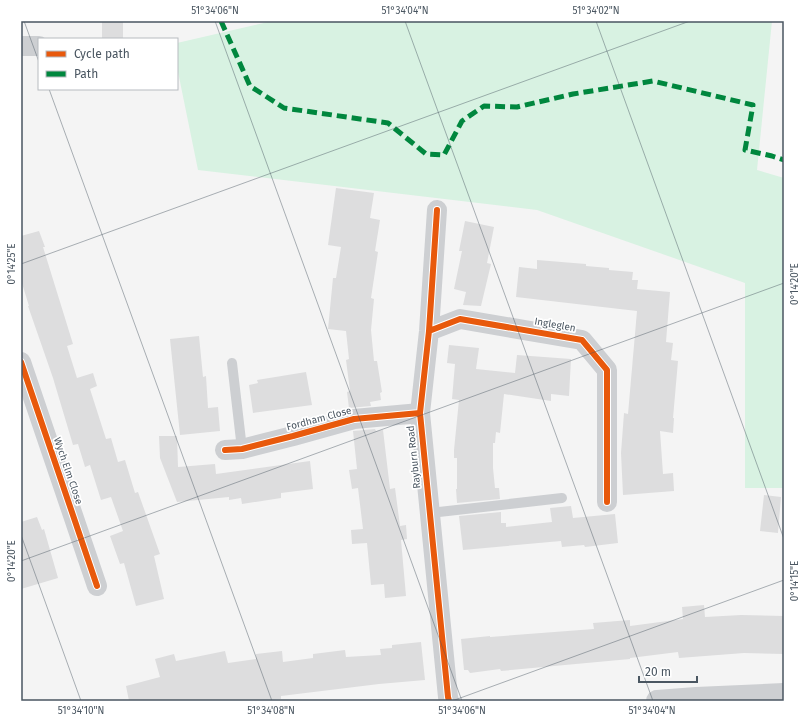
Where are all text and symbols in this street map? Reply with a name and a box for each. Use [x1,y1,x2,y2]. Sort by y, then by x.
text: 51°34'06"N [191,5,239,17]
text: 51°34'04"N [381,5,429,17]
text: 51°34'02"N [572,5,620,17]
legend [38,38,178,90]
text: Cycle path [74,47,130,61]
text: Path [74,67,98,81]
text: 0°14'25"E [6,243,18,285]
text: 0°14'20"E [789,263,801,305]
street label: Ingleglen [533,315,577,335]
street label: Fordham Close [285,405,353,433]
street label: Rayburn Road [405,425,423,489]
street label: Wych Elm Close [51,436,85,506]
text: 0°14'20"E [6,540,18,582]
text: 0°14'15"E [789,561,801,601]
scale bar [639,658,697,684]
text: 20 m [645,665,671,679]
text: 51°34'10"N [58,705,104,717]
text: 51°34'08"N [247,705,295,717]
text: 51°34'06"N [438,705,486,717]
text: 51°34'04"N [628,705,676,717]

